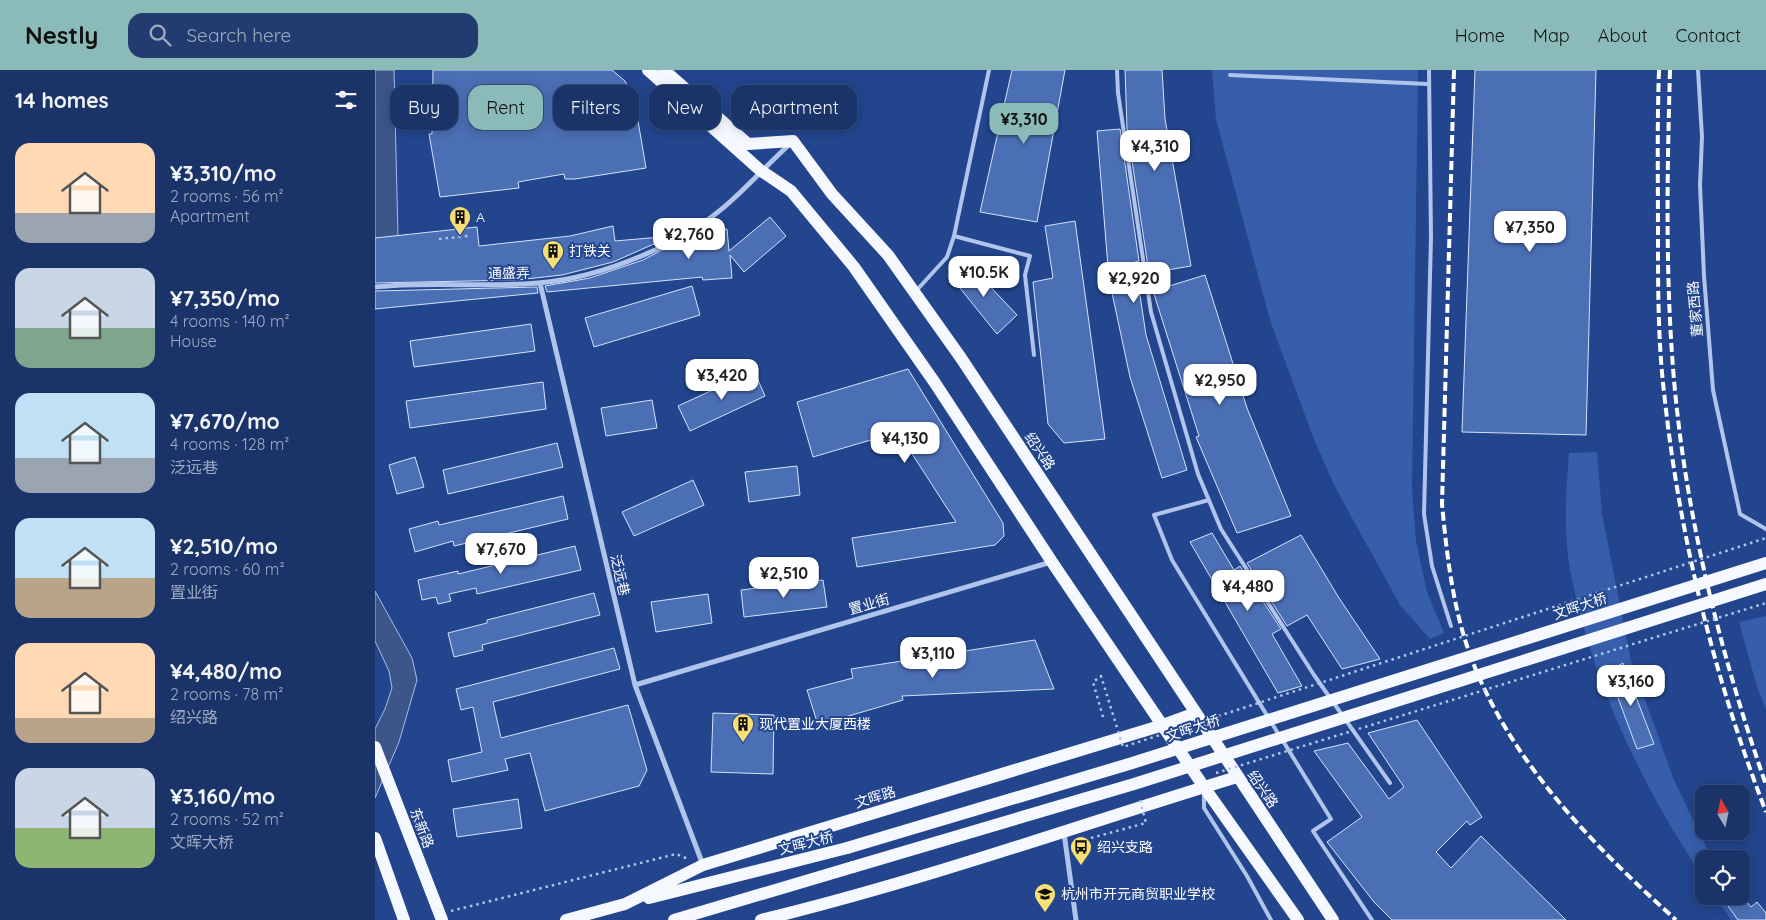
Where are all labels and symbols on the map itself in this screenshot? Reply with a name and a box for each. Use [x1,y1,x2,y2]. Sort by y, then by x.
pin: ¥3,310 [983,102,1065,145]
pin: ¥4,310 [1114,129,1196,172]
building icon: A [448,205,472,236]
place label: A [476,208,485,226]
pin: ¥7,350 [1489,210,1571,253]
pin: ¥2,760 [648,218,730,260]
building icon: 打铁关 [541,239,565,270]
place label: 打铁关 [569,242,611,260]
pin: ¥10.5K [943,256,1025,298]
pin: ¥2,920 [1093,262,1175,304]
street label: 通盛弄 [488,264,530,282]
street label: 董家西路 [1684,280,1706,338]
pin: ¥3,420 [681,358,763,401]
pin: ¥2,950 [1179,364,1261,406]
pin: ¥4,130 [864,422,946,464]
street label: 绍兴路 [1021,429,1059,473]
pin: ¥7,670 [460,532,542,575]
street label: 泛远巷 [607,553,633,597]
pin: ¥2,510 [743,556,825,599]
pin: ¥4,480 [1207,570,1289,612]
street label: 文晖大桥 [1551,589,1609,623]
street label: 置业街 [846,590,892,618]
pin: ¥3,110 [892,636,974,679]
pin: ¥3,160 [1590,664,1672,707]
street label: 文晖大桥 [1164,711,1222,745]
building icon: 现代置业大厦西楼 [731,712,755,743]
place label: 现代置业大厦西楼 [759,715,871,733]
street label: 绍兴路 [1244,767,1282,811]
street label: 文晖路 [852,782,898,812]
north arrow [1695,785,1750,840]
street label: 东新路 [406,805,438,851]
street label: 文晖大桥 [777,827,835,859]
bus stop icon: 绍兴支路 [1069,835,1093,866]
place label: 绍兴支路 [1097,838,1153,856]
school or university icon: 杭州市开元商贸职业学校 [1033,882,1057,913]
place label: 杭州市开元商贸职业学校 [1061,885,1215,903]

